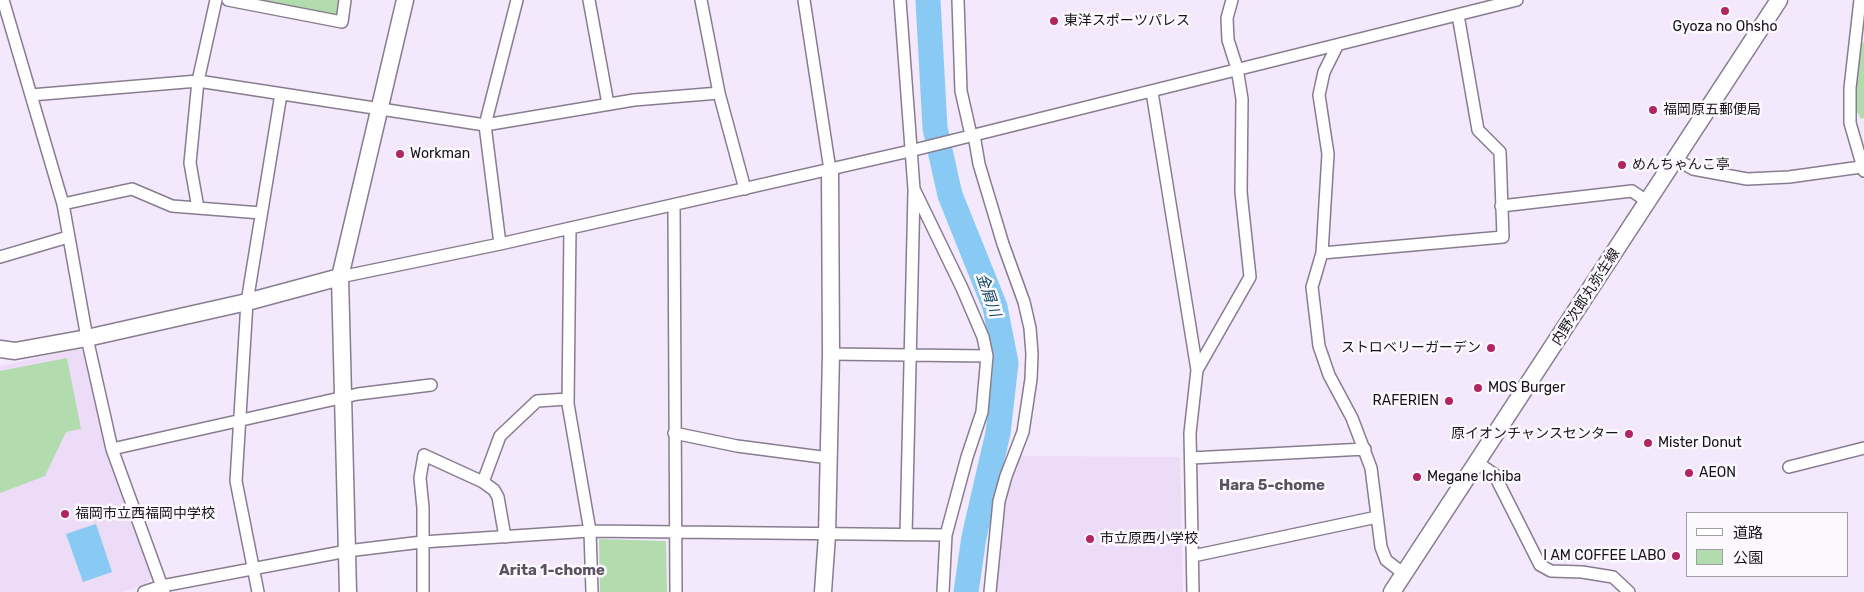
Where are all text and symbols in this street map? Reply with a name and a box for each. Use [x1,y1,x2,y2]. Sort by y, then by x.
marker: Gyoza no Ohsho [1719,5,1731,17]
place label: 東洋スポーツパレス [1064,13,1190,29]
marker: 東洋スポーツパレス [1048,15,1060,27]
place label: Gyoza no Ohsho [1673,19,1777,35]
place label: 福岡原五郵便局 [1663,102,1761,118]
marker: 福岡原五郵便局 [1647,104,1659,116]
place label: Workman [410,146,470,162]
marker: Workman [394,148,406,160]
place label: めんちゃんこ亭 [1632,157,1730,173]
marker: めんちゃんこ亭 [1616,159,1628,171]
street label: 内野次郎丸弥生線 [1548,245,1624,349]
water label: 金屑川 [972,271,1004,319]
place label: ストロベリーガーデン [1341,340,1481,356]
marker: ストロベリーガーデン [1485,342,1497,354]
place label: MOS Burger [1488,380,1565,396]
marker: MOS Burger [1472,382,1484,394]
place label: RAFERIEN [1373,393,1439,409]
marker: RAFERIEN [1443,395,1455,407]
place label: 原イオンチャンスセンター [1451,426,1619,442]
marker: 原イオンチャンスセンター [1623,428,1635,440]
place label: Mister Donut [1658,435,1742,451]
marker: Mister Donut [1642,437,1654,449]
place label: AEON [1699,465,1736,481]
marker: AEON [1683,467,1695,479]
place label: Megane Ichiba [1427,469,1521,485]
marker: Megane Ichiba [1411,471,1423,483]
district label: Hara 5-chome [1219,477,1325,495]
place label: 福岡市立西福岡中学校 [75,506,215,522]
marker: 福岡市立西福岡中学校 [59,508,71,520]
legend [1686,512,1849,577]
text: 道路 [1733,524,1763,542]
place label: 市立原西小学校 [1100,531,1198,547]
marker: 市立原西小学校 [1084,533,1096,545]
place label: I AM COFFEE LABO [1543,548,1666,564]
text: 公園 [1733,549,1763,567]
marker: I AM COFFEE LABO [1670,550,1682,562]
district label: Arita 1-chome [499,562,605,580]

